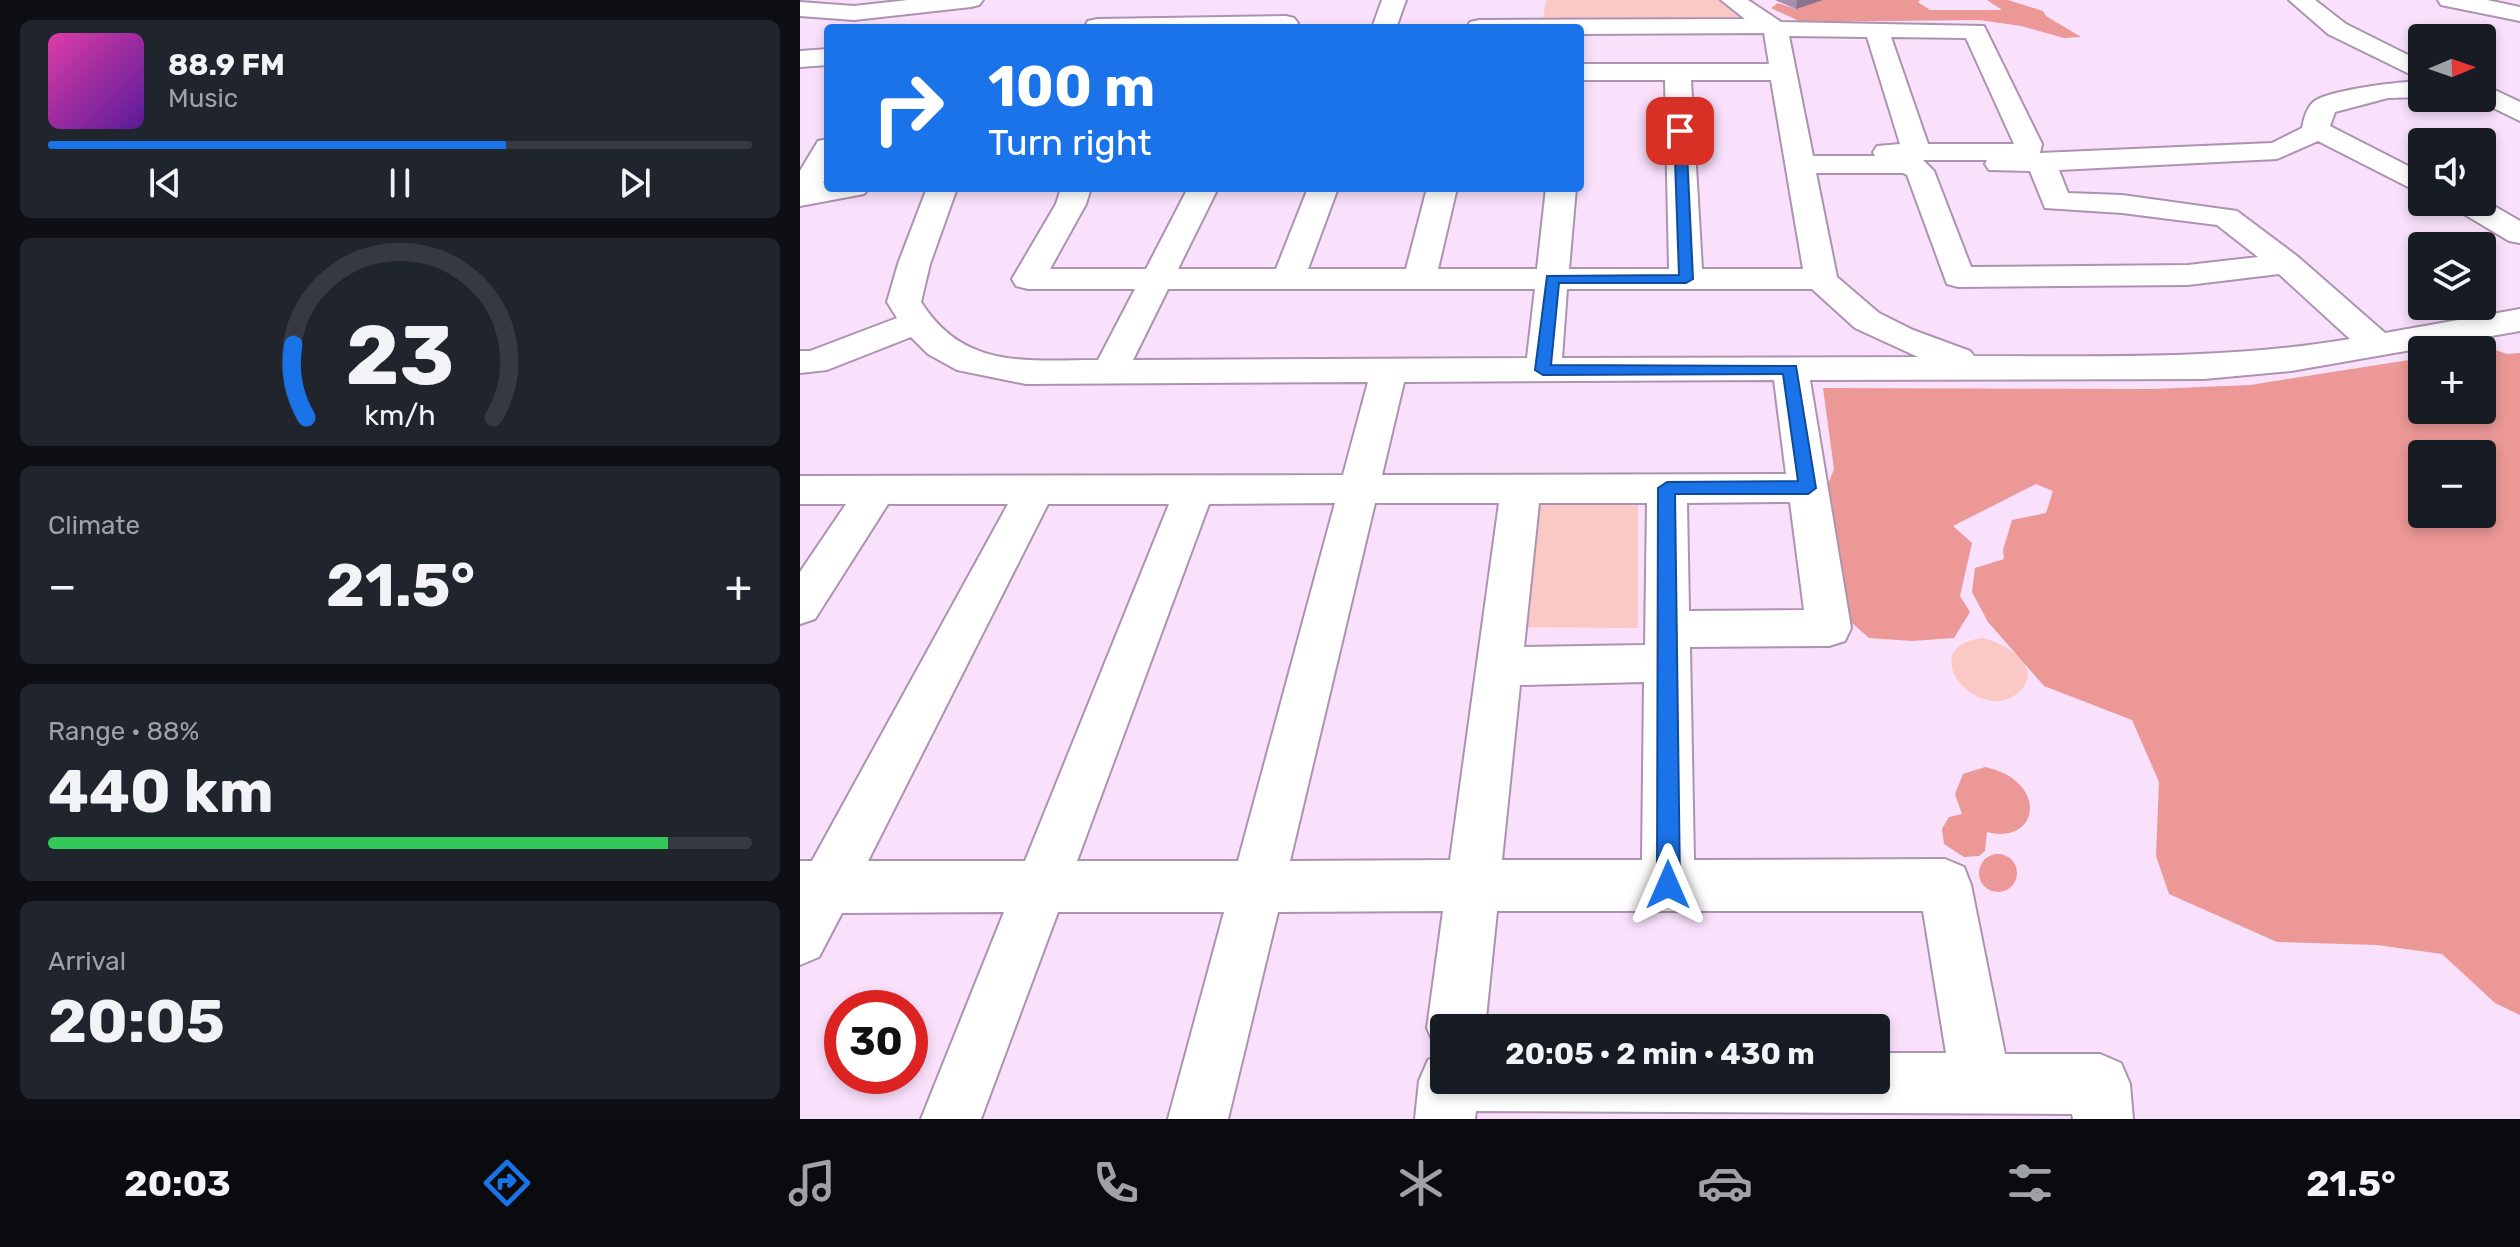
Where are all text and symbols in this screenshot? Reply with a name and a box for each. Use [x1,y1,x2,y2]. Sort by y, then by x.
north arrow [2408,24,2496,112]
map controls [2408,24,2496,528]
text: 88.9 FM [168,47,285,83]
text: 100 m [988,54,1155,120]
icon: right [856,56,960,160]
text: Music [168,83,238,114]
pin [1646,97,1714,165]
icon: arrive [1658,109,1702,153]
text: Turn right [988,121,1152,164]
button: sound [2408,128,2496,216]
icon: previous [143,161,187,205]
icon: pause [378,161,422,205]
icon: next [613,161,657,205]
button: layers [2408,232,2496,320]
text: 23 [346,305,454,404]
button: + [2408,336,2496,424]
text: km/h [364,398,436,432]
button: − [2408,440,2496,528]
text: Climate [48,510,140,541]
text: 21.5° [326,550,475,621]
text: − [48,560,77,612]
text: + [725,560,752,612]
text: Range · 88% [48,716,199,747]
text: 440 km [48,756,274,827]
position arrow [1626,843,1710,927]
text: Arrival [48,946,126,977]
text: 20:05 [48,986,225,1057]
speed limit sign: 30 [824,990,928,1094]
text: 20:05 · 2 min · 430 m [1505,1036,1815,1072]
icon: directions [479,1155,535,1211]
icon: music [784,1155,840,1211]
icon: phone [1088,1155,1144,1211]
icon: climate [1393,1155,1449,1211]
icon: car [1697,1155,1753,1211]
icon: filters [2002,1155,2058,1211]
text: 20:03 [124,1162,231,1205]
text: 21.5° [2306,1162,2396,1205]

